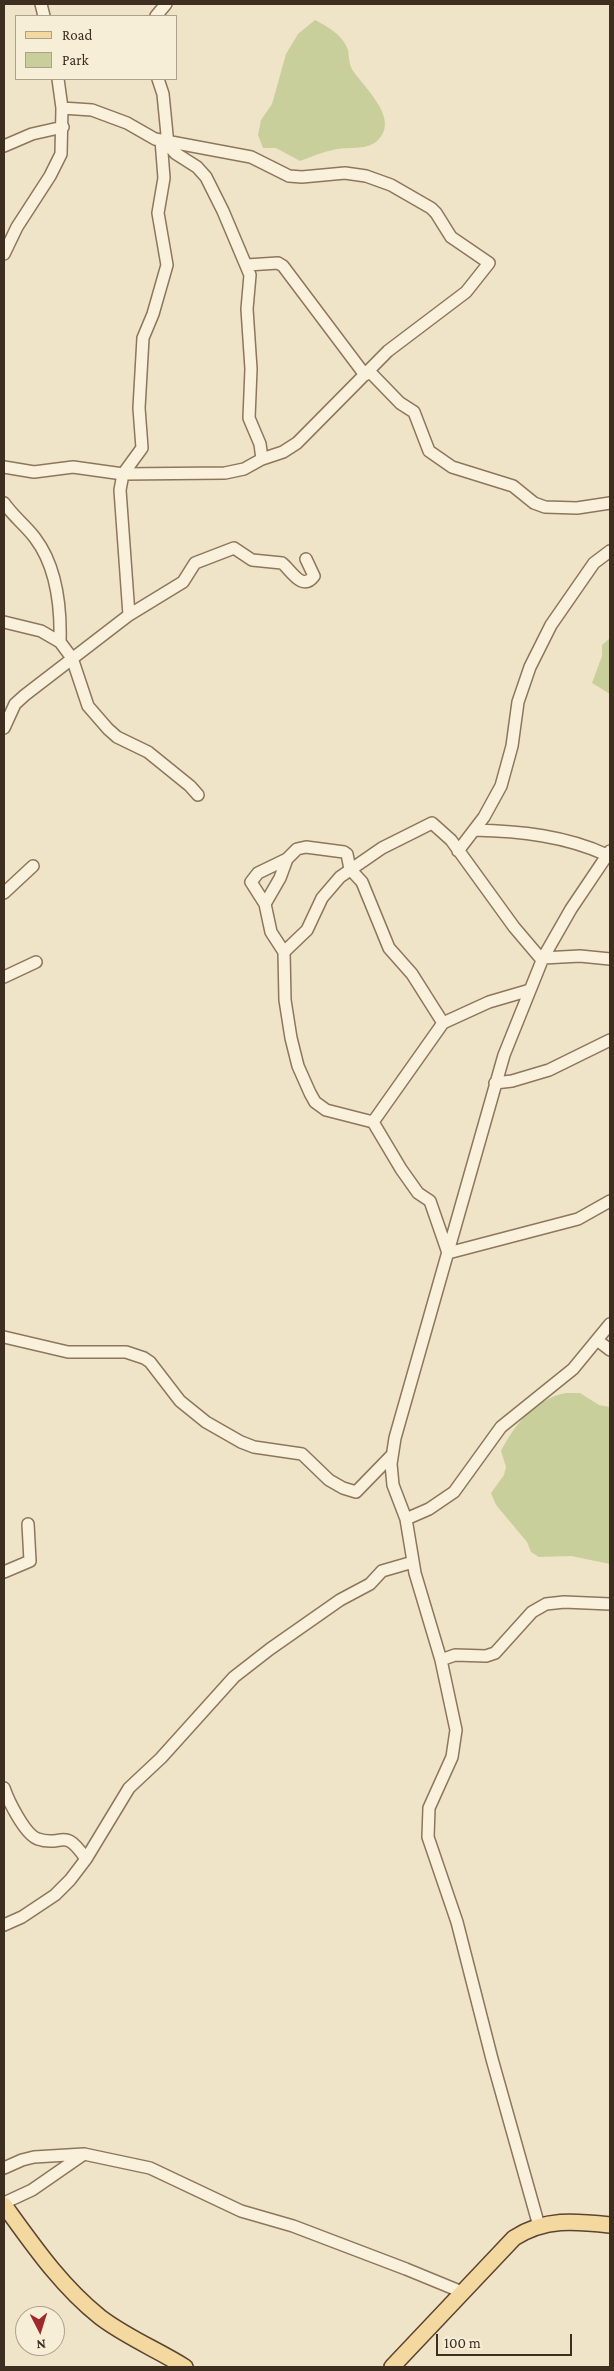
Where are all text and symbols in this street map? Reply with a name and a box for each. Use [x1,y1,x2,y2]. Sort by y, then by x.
legend [15,15,178,80]
text: Road [62,27,92,43]
text: Park [62,52,89,68]
north arrow [15,2306,65,2356]
scale bar [439,2324,575,2356]
text: 100 m [444,2335,481,2351]
text: N [36,2337,47,2353]

